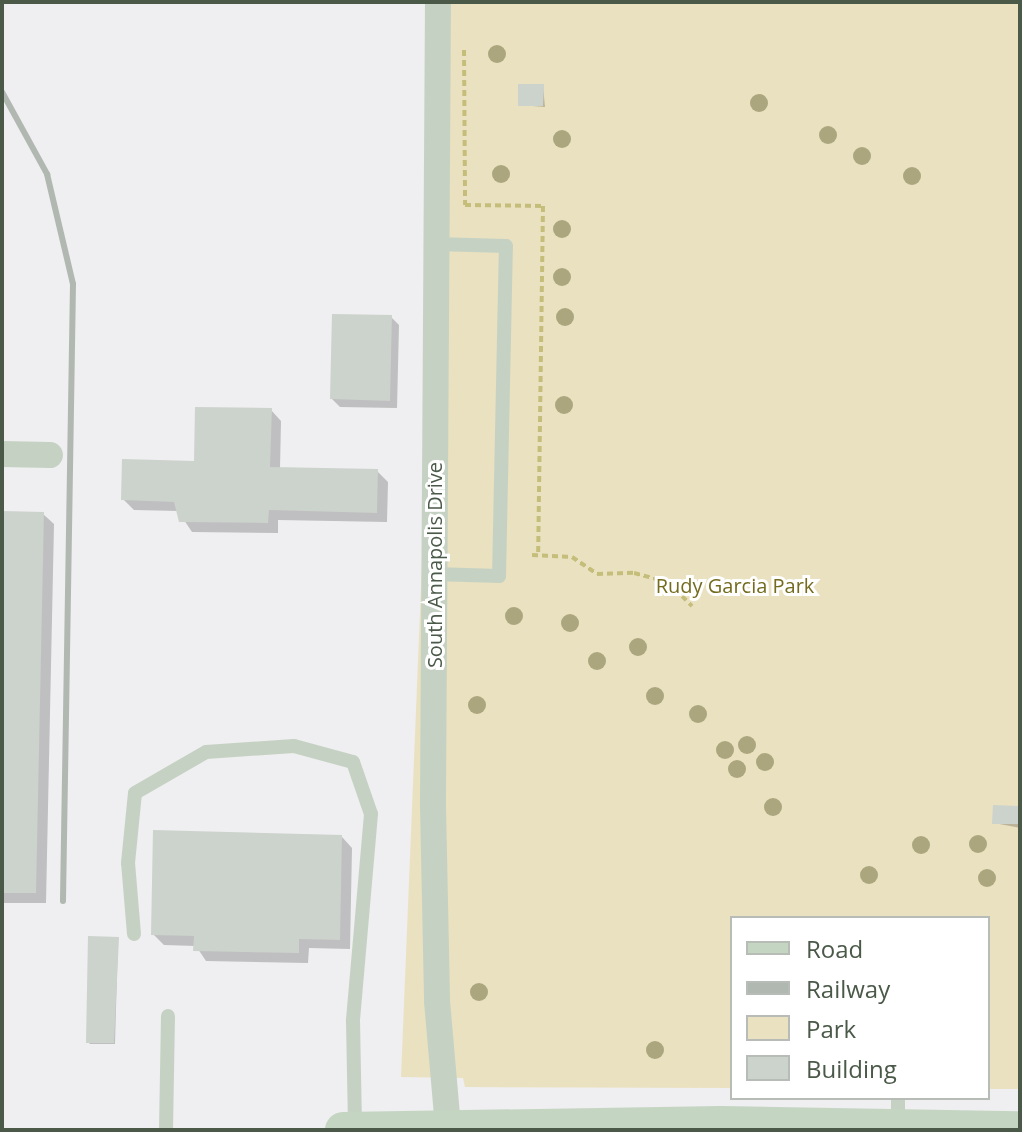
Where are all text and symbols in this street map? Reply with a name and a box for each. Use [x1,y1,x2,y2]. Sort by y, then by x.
street label: South Annapolis Drive [422,462,446,668]
park label: Rudy Garcia Park [656,573,814,597]
legend [730,916,990,1100]
text: Road [806,932,863,965]
text: Railway [806,972,890,1005]
text: Park [806,1012,856,1045]
text: Building [806,1052,897,1085]

